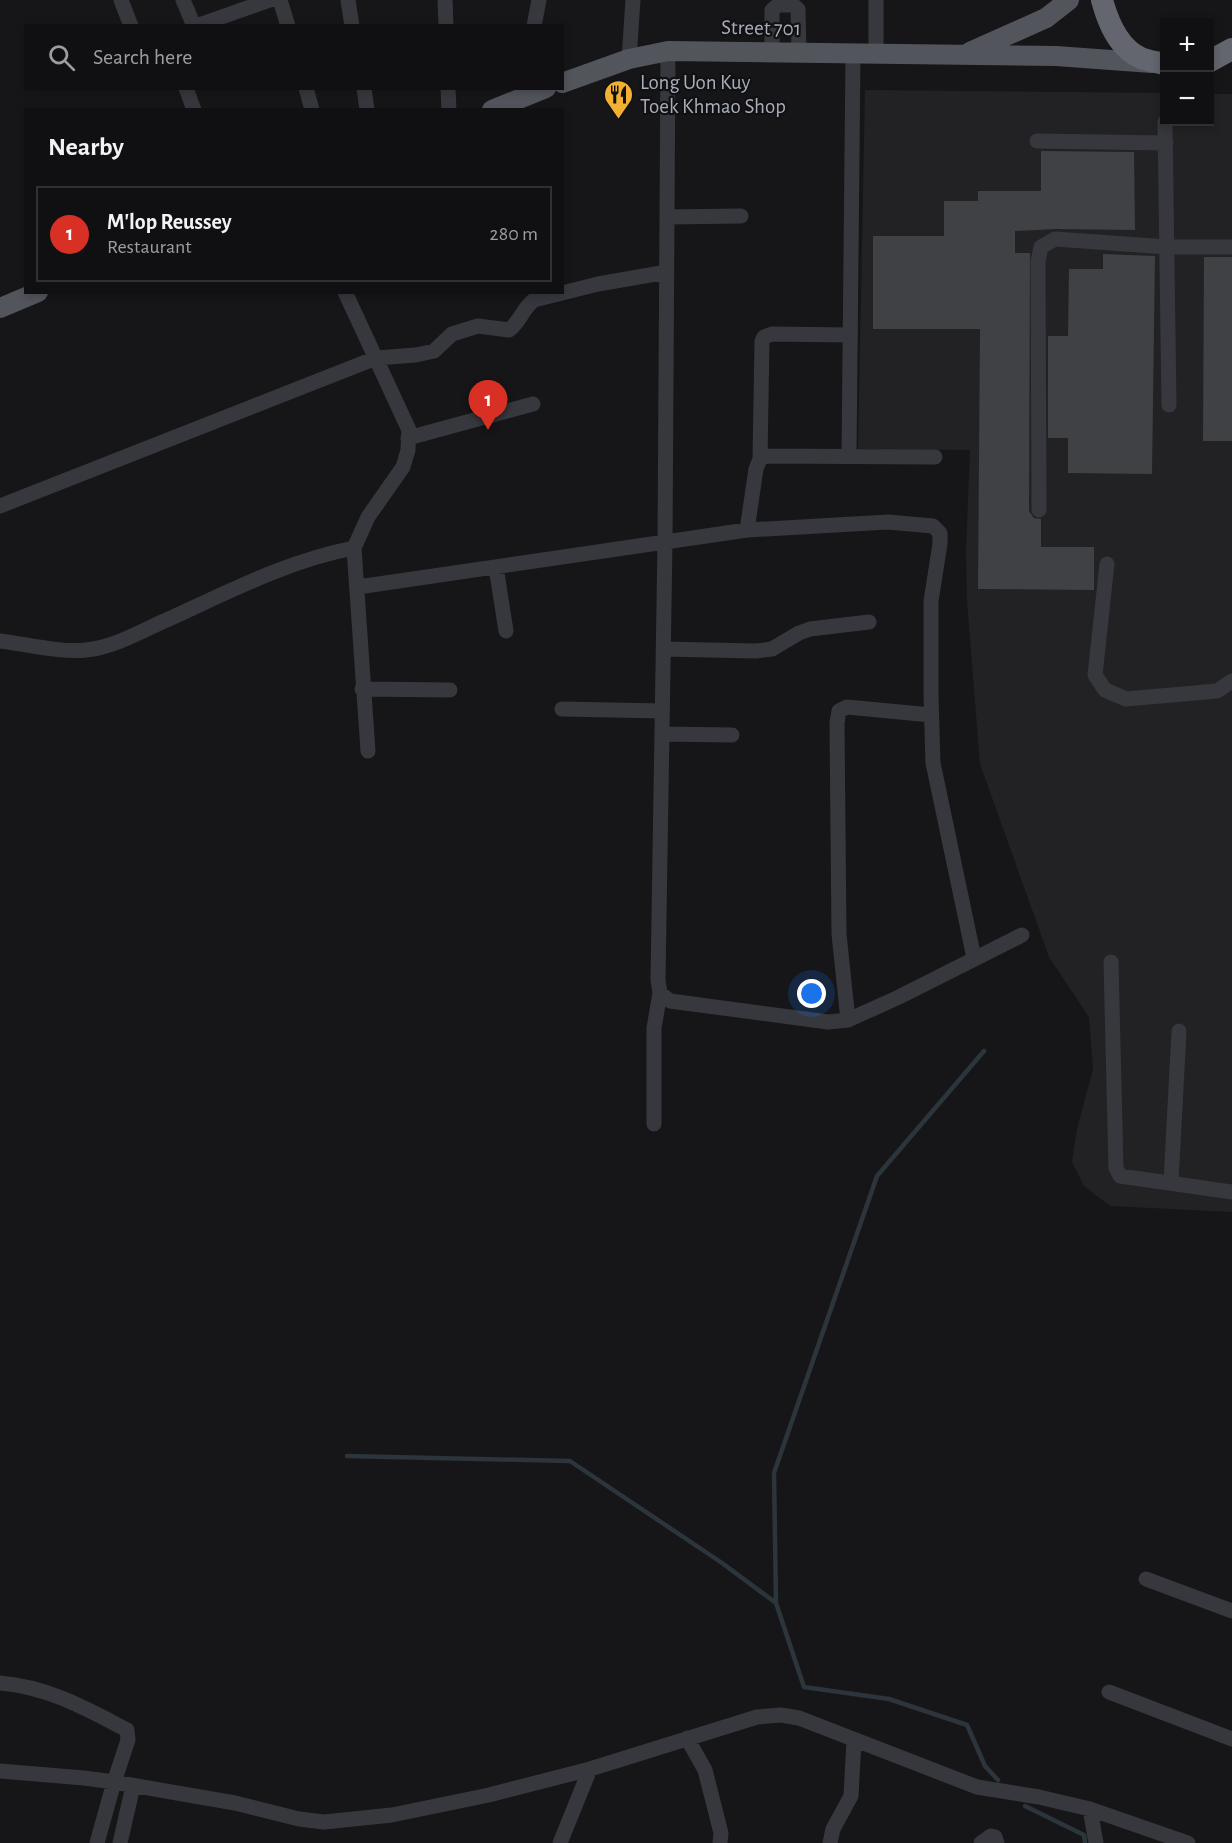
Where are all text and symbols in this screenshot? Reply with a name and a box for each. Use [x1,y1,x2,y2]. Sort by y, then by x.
street label: Street 701 [721,17,801,39]
map controls [1160,18,1214,126]
button: + [1160,18,1214,72]
search box [24,24,564,90]
icon: search [45,41,78,74]
text: Search here [93,46,192,68]
place label: Long Uon Kuy Toek Khmao Shop [640,72,786,117]
button: − [1160,72,1214,126]
restaurant icon: Long Uon Kuy Toek Khmao Shop [603,78,635,120]
text: Nearby [48,134,124,160]
text: M'lop Reussey [107,211,232,233]
text: 1 [66,224,73,244]
text: 280 m [490,224,538,244]
text: Restaurant [107,237,192,257]
pin: 1 [468,380,508,430]
your location [797,979,826,1008]

